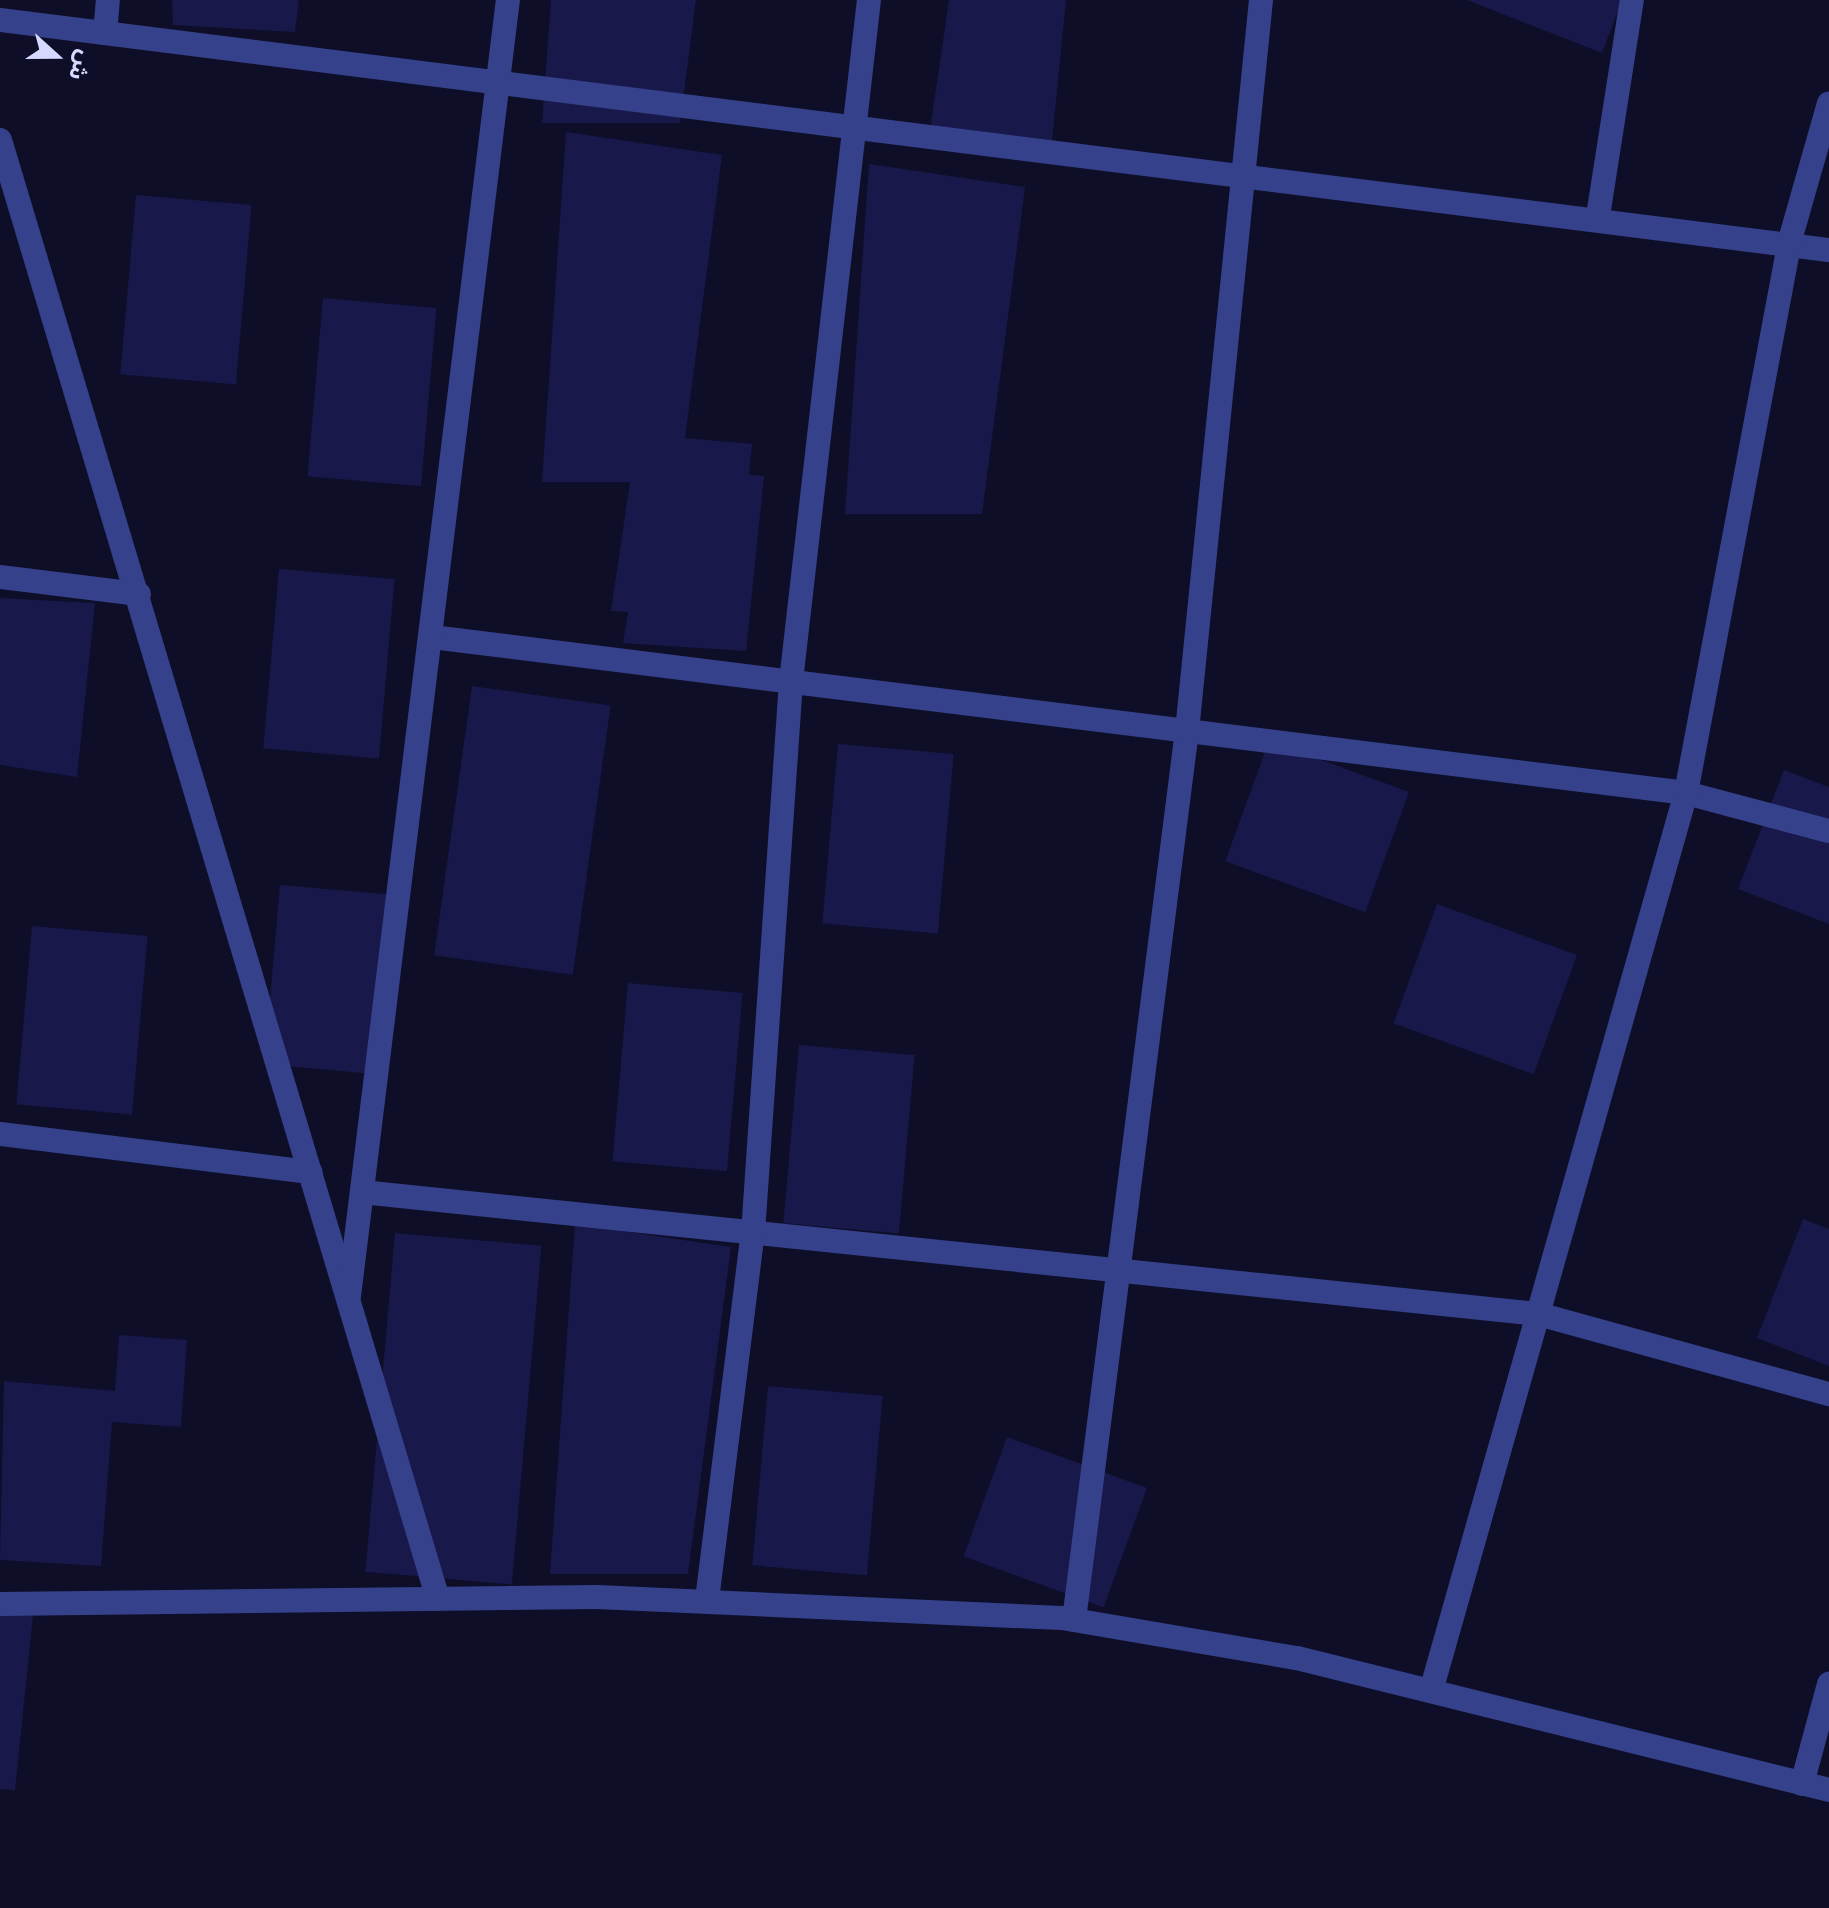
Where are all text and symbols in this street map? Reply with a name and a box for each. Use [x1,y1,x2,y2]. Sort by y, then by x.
north arrow [16,16,96,96]
text: ش [61,46,97,84]

